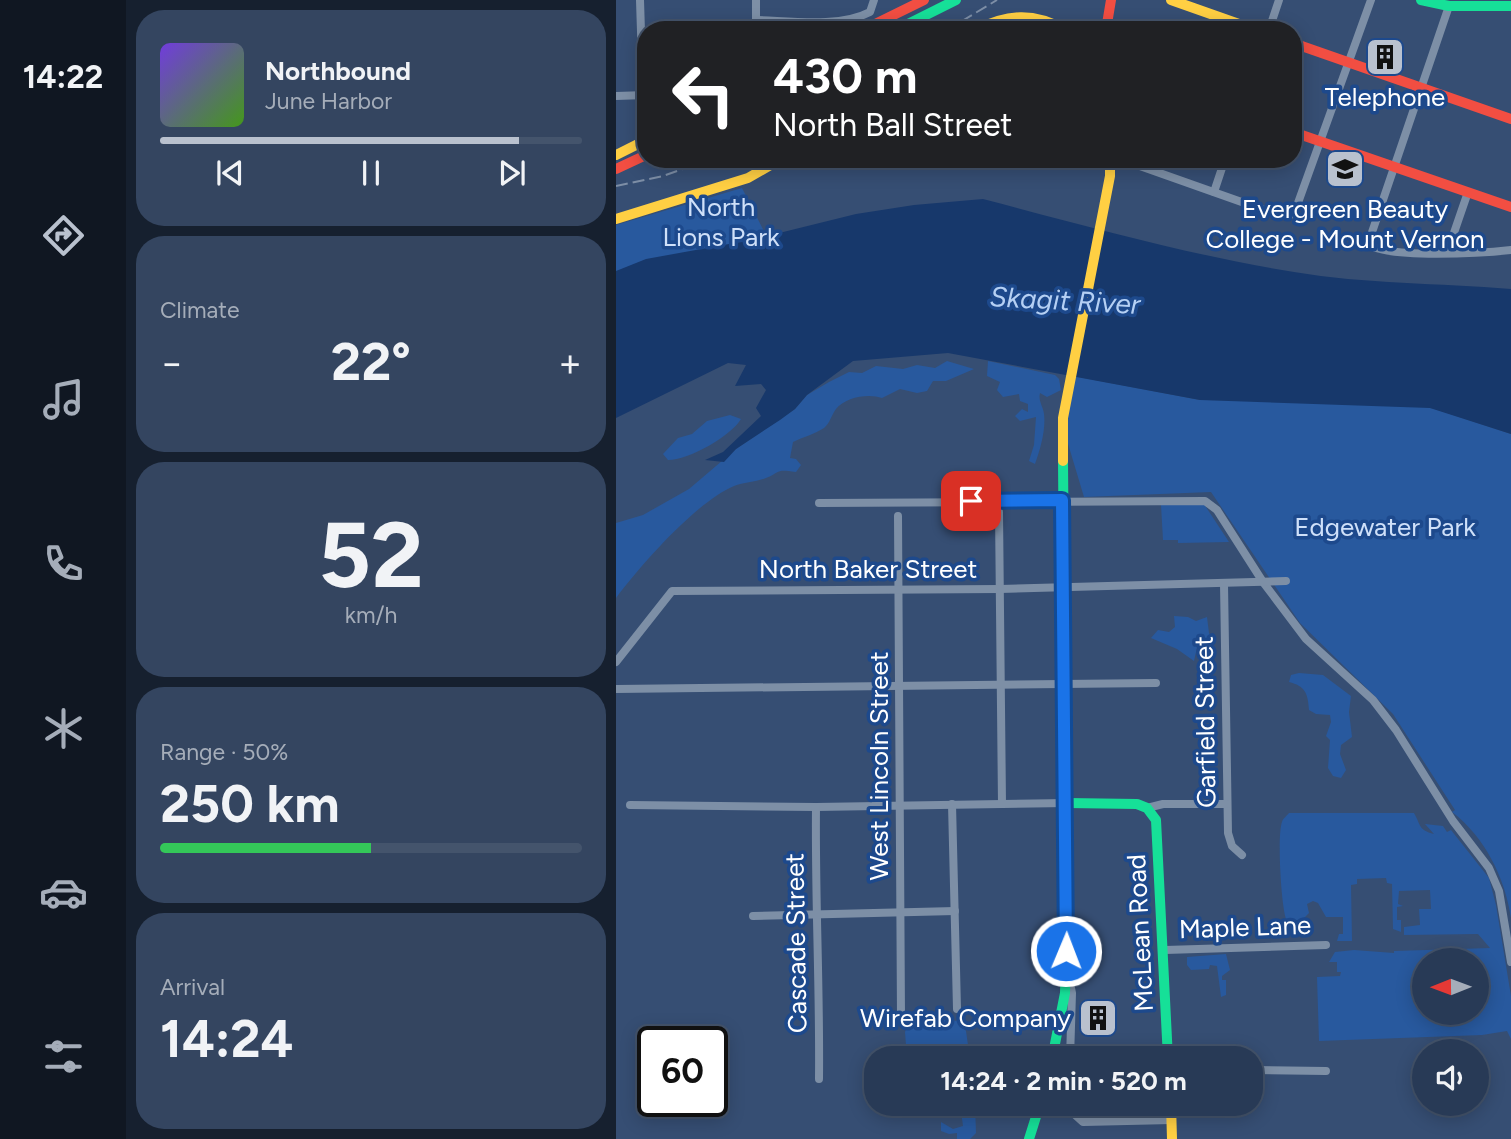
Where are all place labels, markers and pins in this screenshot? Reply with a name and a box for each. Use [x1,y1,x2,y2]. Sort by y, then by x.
building icon: Telephone [1364,36,1406,78]
place label: Telephone [1325,81,1445,113]
school or university icon: Evergreen Beauty College - Mount Vernon [1324,148,1366,190]
place label: Evergreen Beauty College - Mount Vernon [1205,193,1485,255]
pin [941,471,1001,531]
building icon: Wirefab Company [1077,997,1119,1039]
place label: Wirefab Company [860,1002,1071,1034]

